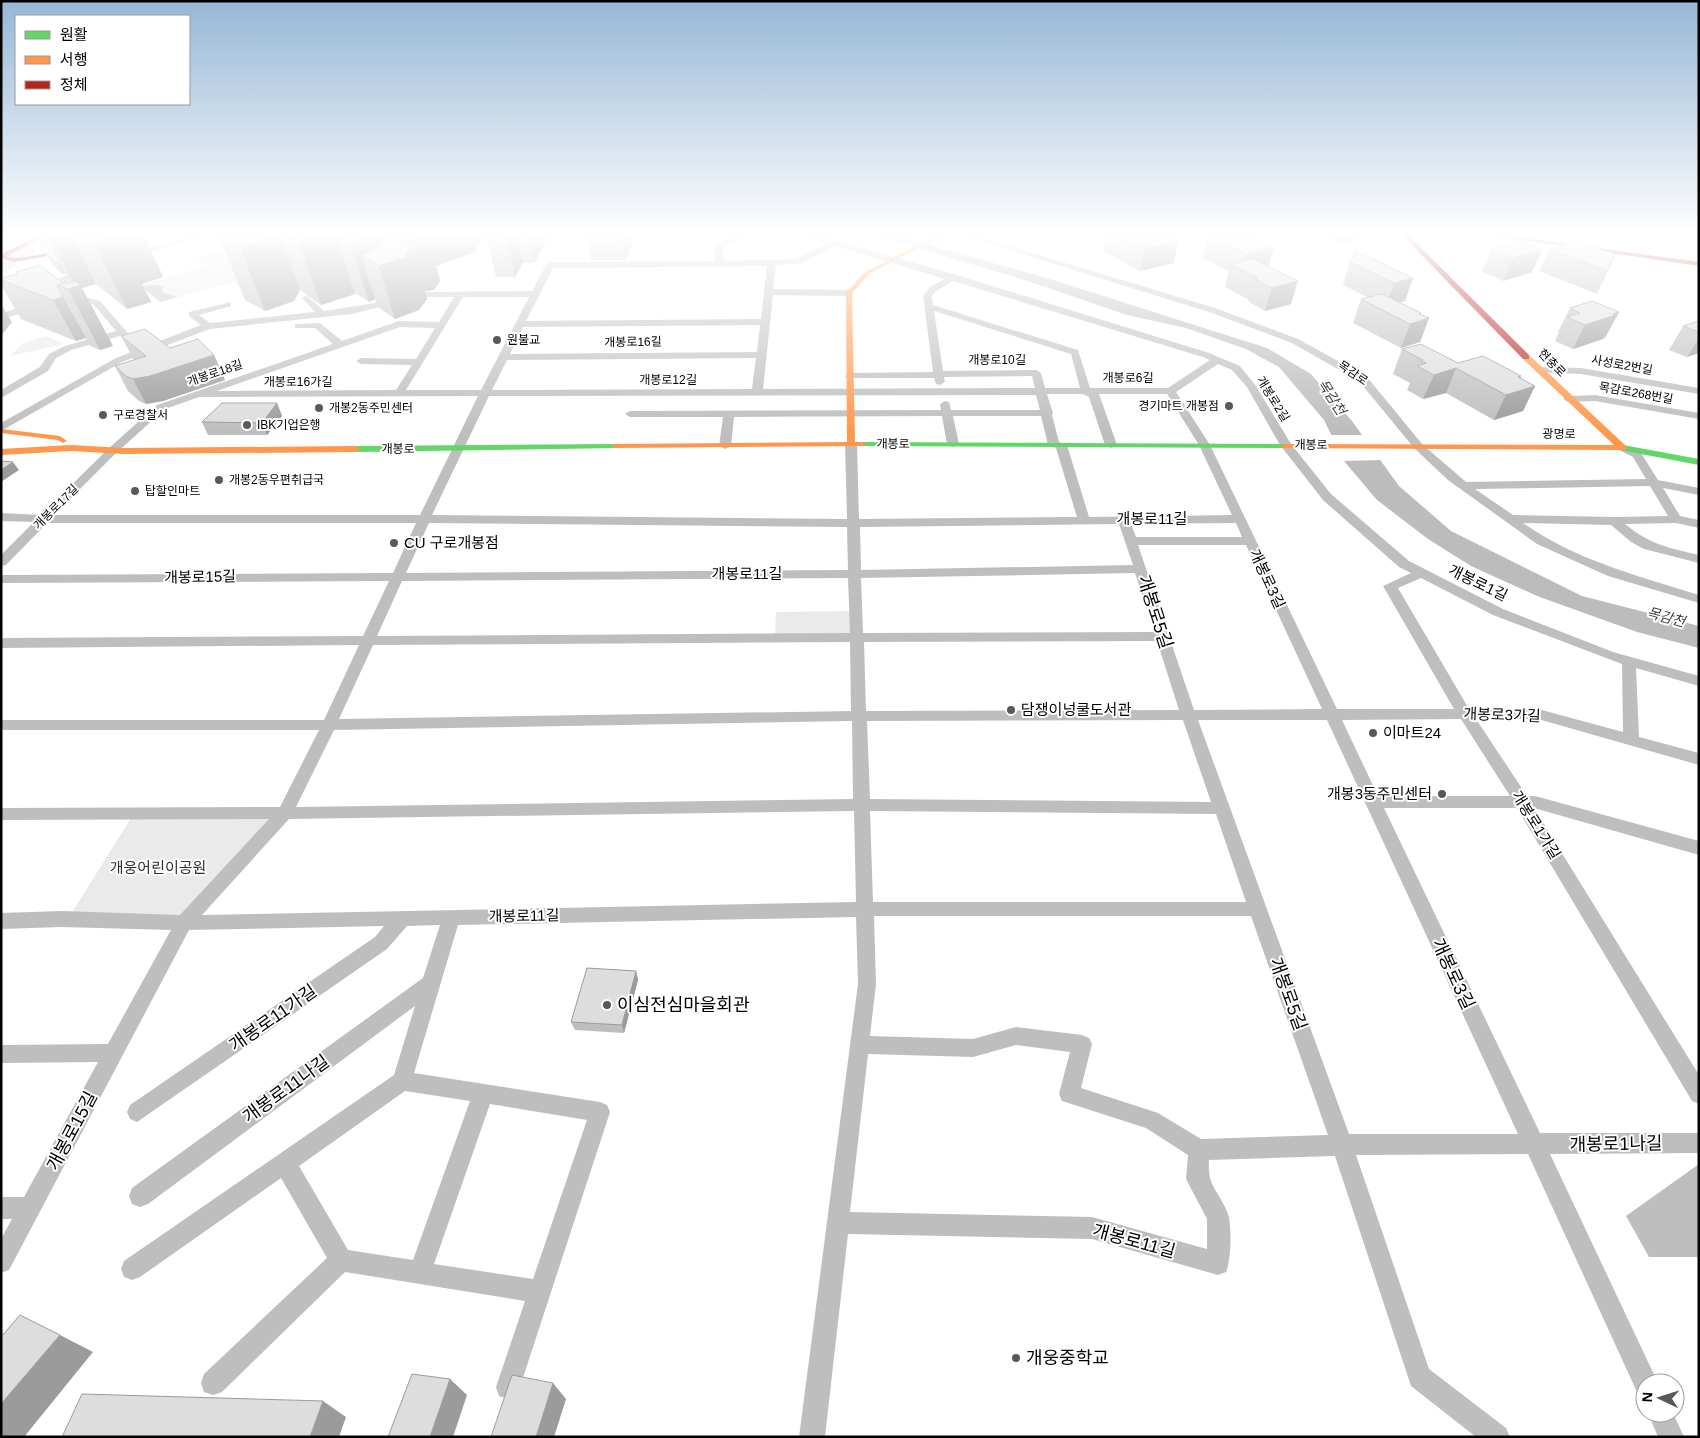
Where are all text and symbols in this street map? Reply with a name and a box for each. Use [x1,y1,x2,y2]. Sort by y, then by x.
legend [15,15,190,105]
text: 원활 [60,26,88,43]
text: 서행 [60,51,88,68]
text: 정체 [60,76,88,93]
place label: 원불교 [507,333,540,347]
marker: 원불교 [491,334,503,346]
street label: 개봉로16길 [604,334,662,350]
street label: 현충로 [1535,346,1569,380]
street label: 개봉로10길 [968,353,1026,367]
street label: 사성로2번길 [1590,353,1654,377]
street label: 개봉로18길 [186,357,244,389]
street label: 목감로 [1335,358,1371,388]
street label: 개봉로6길 [1103,371,1153,385]
street label: 개봉로12길 [639,373,697,387]
street label: 개봉로2길 [1254,374,1292,424]
street label: 개봉로16가길 [264,375,332,389]
water label: 목감천 [1315,376,1350,418]
street label: 목감로268번길 [1598,380,1674,406]
place label: 경기마트 개봉점 [1138,399,1219,413]
marker: 경기마트 개봉점 [1223,400,1235,412]
place label: 개봉2동주민센터 [329,401,413,415]
marker: 개봉2동주민센터 [313,402,325,414]
place label: 구로경찰서 [113,408,168,422]
marker: 구로경찰서 [97,409,109,421]
place label: IBK기업은행 [257,418,321,432]
marker: IBK기업은행 [241,419,253,431]
street label: 광명로 [1542,427,1576,441]
street label: 개봉로 [876,437,910,451]
street label: 개봉로 [1294,438,1328,452]
street label: 개봉로 [381,442,415,456]
place label: 개봉2동우편취급국 [229,473,324,487]
marker: 개봉2동우편취급국 [213,474,225,486]
street label: 개봉로17길 [31,482,81,532]
place label: 탑할인마트 [145,484,200,498]
marker: 탑할인마트 [129,485,141,497]
street label: 개봉로11길 [1117,510,1187,527]
place label: CU 구로개봉점 [404,534,499,551]
marker: CU 구로개봉점 [388,537,400,549]
street label: 개봉로3길 [1246,546,1289,611]
street label: 개봉로1길 [1446,561,1511,604]
street label: 개봉로11길 [712,565,782,582]
street label: 개봉로15길 [164,567,236,586]
street label: 개봉로5길 [1134,573,1176,651]
water label: 목감천 [1645,604,1688,630]
place label: 담쟁이넝쿨도서관 [1021,701,1132,718]
marker: 담쟁이넝쿨도서관 [1005,704,1017,716]
street label: 개봉로3가길 [1463,705,1541,724]
place label: 이마트24 [1383,724,1441,741]
marker: 이마트24 [1367,727,1379,739]
place label: 개봉3동주민센터 [1327,785,1432,802]
street label: 개봉로1가길 [1509,787,1564,862]
marker: 개봉3동주민센터 [1436,788,1448,800]
park label: 개웅어린이공원 [110,859,206,876]
street label: 개봉로11길 [488,906,560,925]
street label: 개봉로3길 [1428,935,1478,1013]
street label: 개봉로5길 [1266,955,1310,1033]
street label: 개봉로11가길 [226,981,320,1055]
place label: 이심전심마을회관 [617,995,750,1015]
marker: 이심전심마을회관 [601,999,613,1011]
street label: 개봉로11나길 [239,1051,333,1127]
street label: 개봉로15길 [43,1088,101,1174]
street label: 개봉로1나길 [1569,1133,1663,1155]
street label: 개봉로11길 [1090,1220,1178,1262]
place label: 개웅중학교 [1026,1348,1109,1368]
marker: 개웅중학교 [1010,1352,1022,1364]
north arrow [1635,1373,1685,1423]
text: N [1639,1391,1655,1403]

